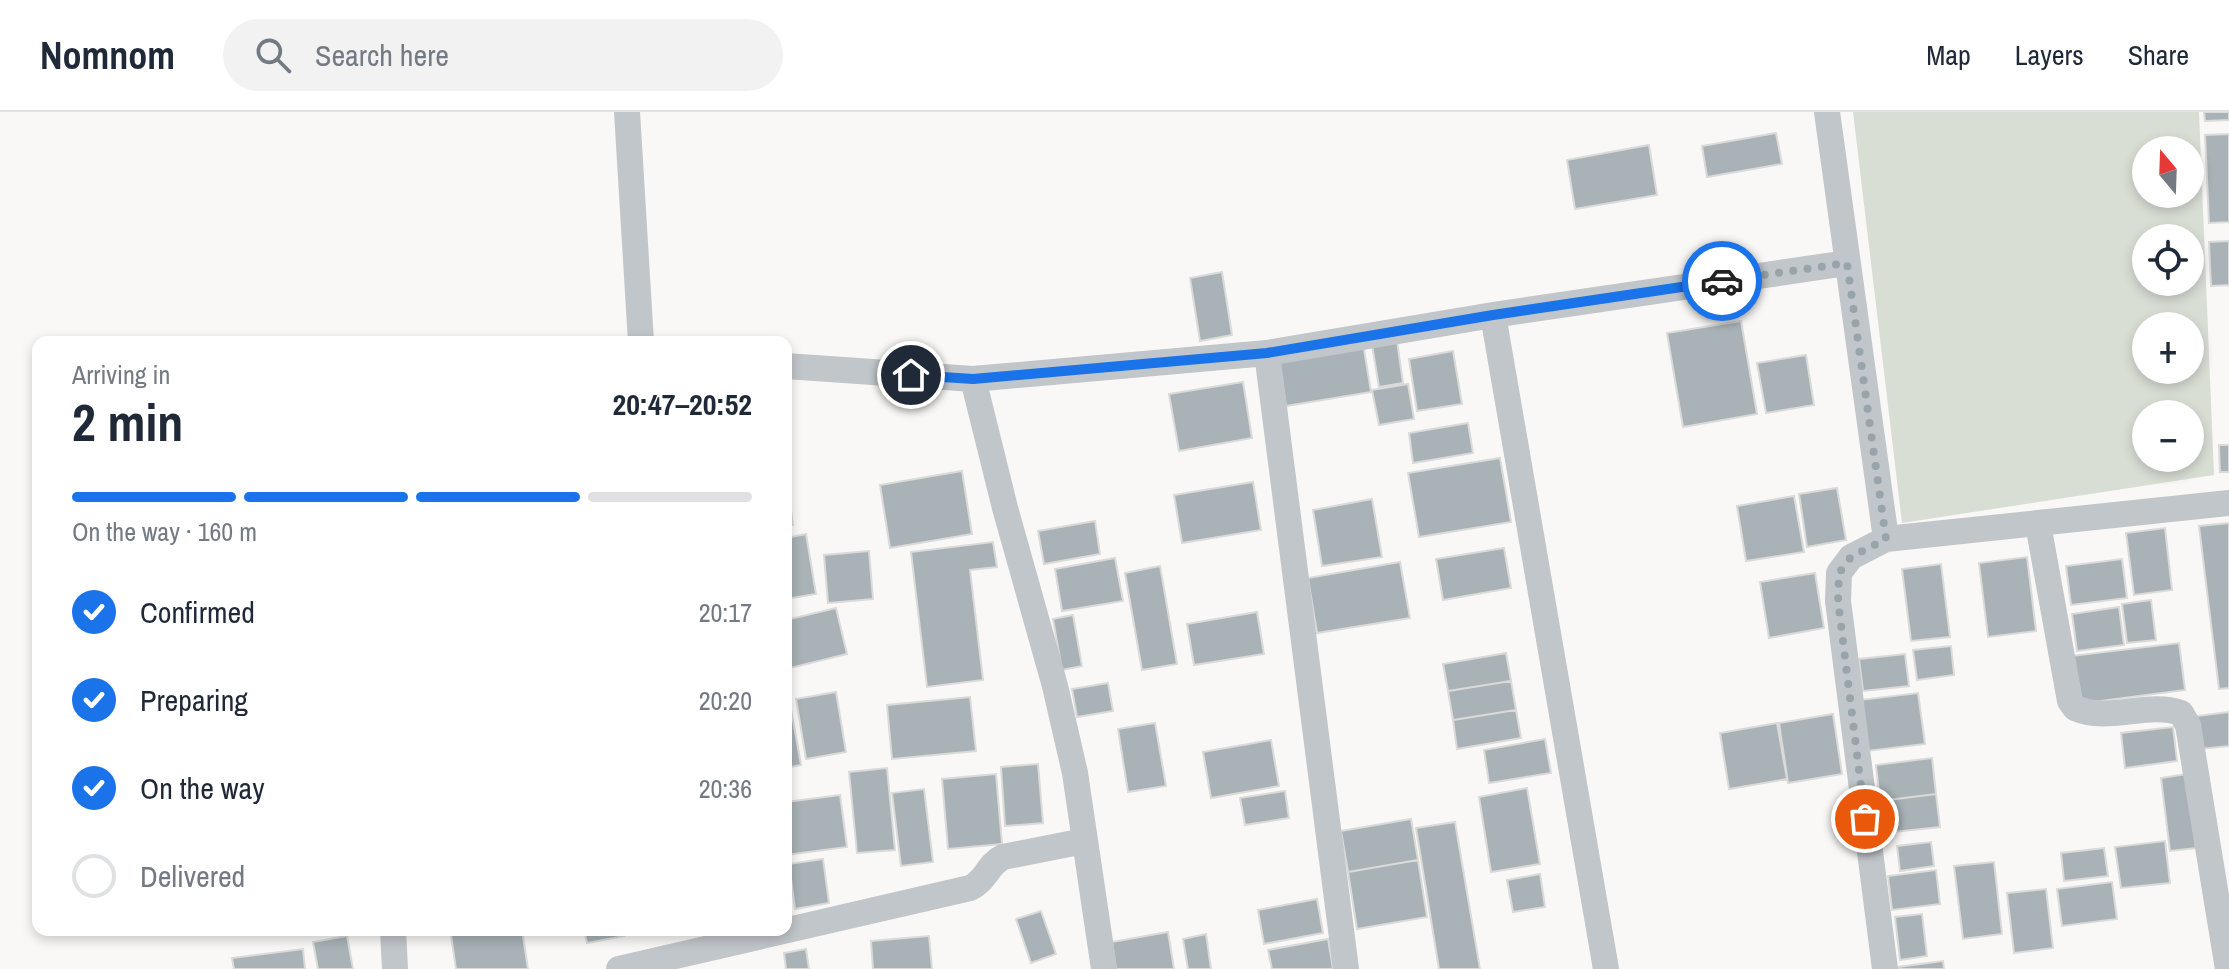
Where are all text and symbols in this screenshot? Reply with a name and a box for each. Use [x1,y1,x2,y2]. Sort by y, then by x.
search box [223,19,783,91]
text: Nomnom [40,30,175,81]
icon: search [251,33,295,77]
text: Search here [315,35,449,75]
text: Map [1926,36,1971,74]
text: Layers [2015,36,2084,74]
text: Share [2128,36,2189,74]
north arrow [2132,136,2204,208]
map controls [2132,136,2204,472]
button: locate [2132,224,2204,296]
courier [1682,241,1762,321]
icon: car [1700,259,1744,303]
button: + [2132,312,2204,384]
pin [877,341,945,409]
icon: home [889,353,933,397]
text: Arriving in [72,357,170,392]
text: 20:47–20:52 [613,384,752,424]
text: 2 min [72,387,183,457]
button: − [2132,400,2204,472]
text: On the way · 160 m [72,514,257,549]
icon: check [72,590,116,634]
text: Confirmed [140,592,255,632]
text: 20:17 [699,595,752,630]
icon: check [72,678,116,722]
text: Preparing [140,680,248,720]
text: 20:20 [699,683,752,718]
icon: check [72,766,116,810]
text: On the way [140,768,264,808]
text: 20:36 [699,771,752,806]
pin [1831,785,1899,853]
icon: bag [1843,797,1887,841]
text: Delivered [140,856,245,896]

